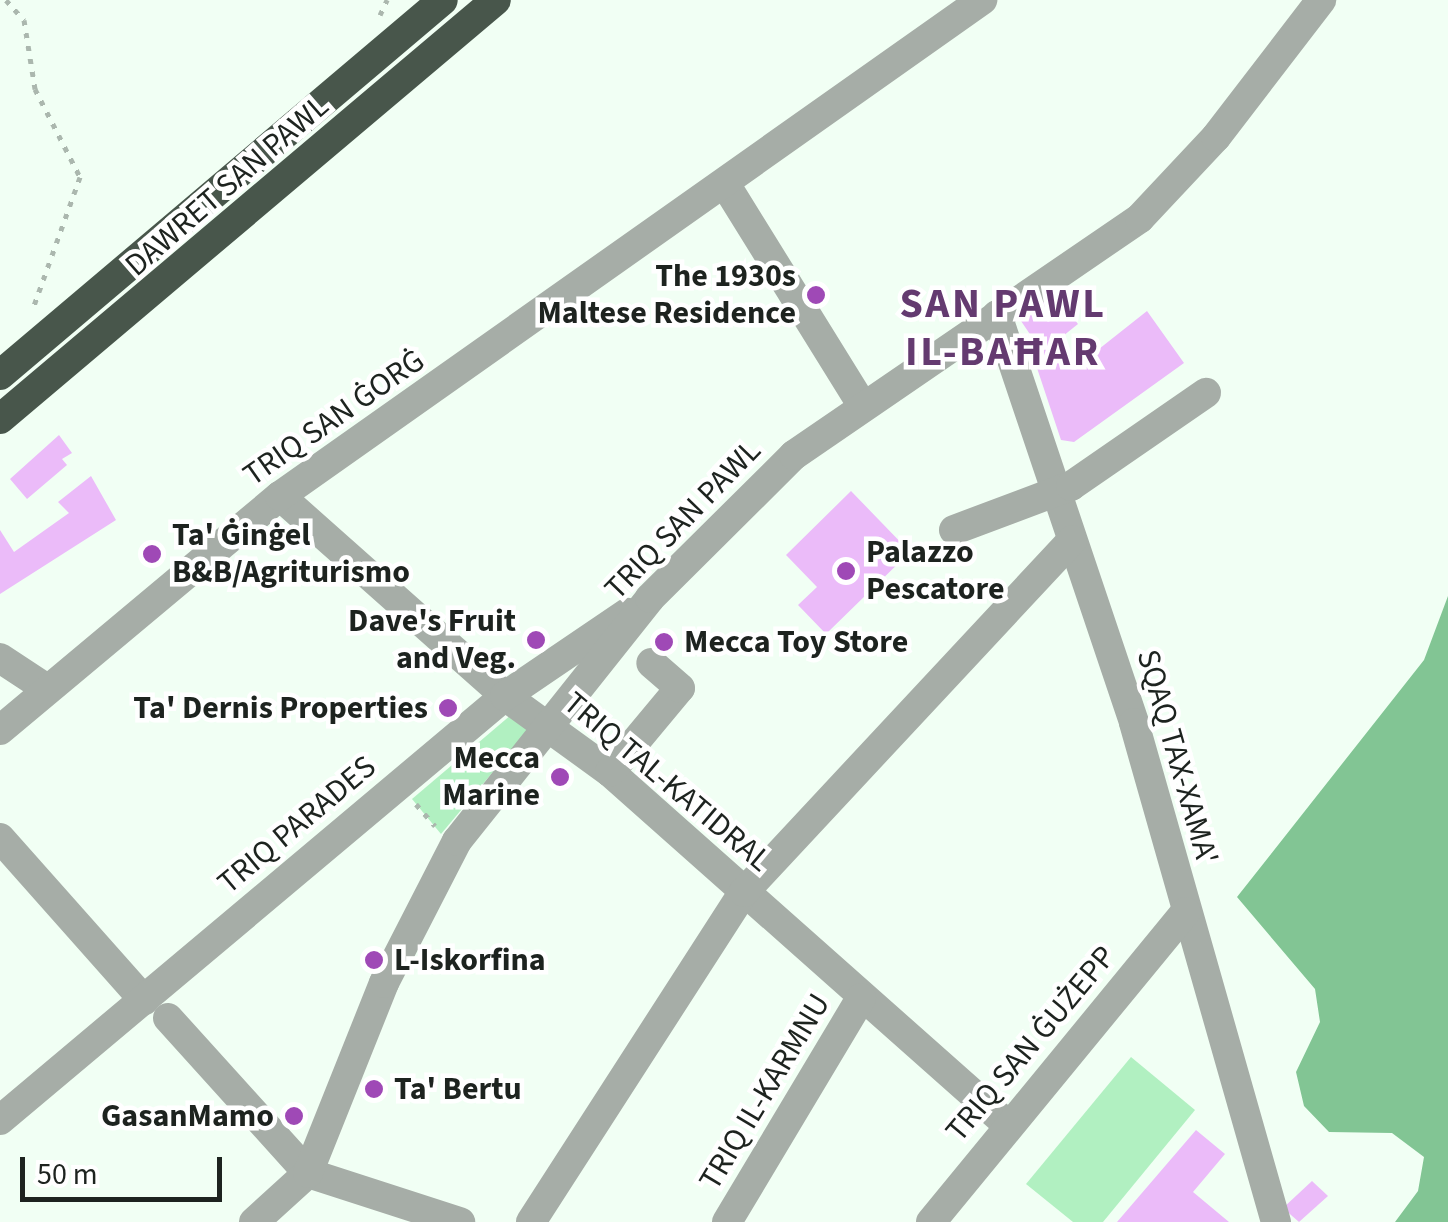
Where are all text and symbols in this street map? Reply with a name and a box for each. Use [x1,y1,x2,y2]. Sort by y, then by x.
street label: DAWRET SAN PAWL [118,87,336,285]
place label: The 1930s Maltese Residence [537,258,796,333]
district label: SAN PAWL IL-BAĦAR [900,279,1106,378]
marker: The 1930s Maltese Residence [805,284,827,306]
street label: TRIQ SAN ĠORĠ [236,341,432,495]
street label: TRIQ SAN PAWL [597,432,769,608]
place label: Ta' Ġinġel B&B/Agriturismo [172,517,410,592]
place label: Palazzo Pescatore [866,534,1005,609]
marker: Ta' Ġinġel B&B/Agriturismo [141,543,163,565]
marker: Palazzo Pescatore [835,560,857,582]
place label: Dave's Fruit and Veg. [348,603,516,678]
place label: Mecca Toy Store [684,623,908,661]
marker: Dave's Fruit and Veg. [525,629,547,651]
marker: Mecca Toy Store [653,631,675,653]
street label: SQAQ TAX-XAMA' [1128,645,1226,869]
street label: TRIQ TAL-KATIDRAL [556,684,778,880]
place label: Ta' Dernis Properties [133,689,428,727]
marker: Ta' Dernis Properties [437,697,459,719]
place label: Mecca Marine [442,740,540,815]
street label: TRIQ PARADES [210,748,384,902]
marker: Mecca Marine [549,766,571,788]
street label: TRIQ SAN ĠUŻEPP [938,938,1124,1150]
place label: L-Iskorfina [394,941,546,979]
marker: L-Iskorfina [363,949,385,971]
street label: TRIQ IL-KARMNU [691,987,839,1197]
place label: Ta' Bertu [394,1070,522,1108]
marker: Ta' Bertu [363,1078,385,1100]
place label: GasanMamo [101,1097,274,1135]
marker: GasanMamo [283,1105,305,1127]
scale bar [25,1137,228,1199]
text: 50 m [37,1153,98,1196]

